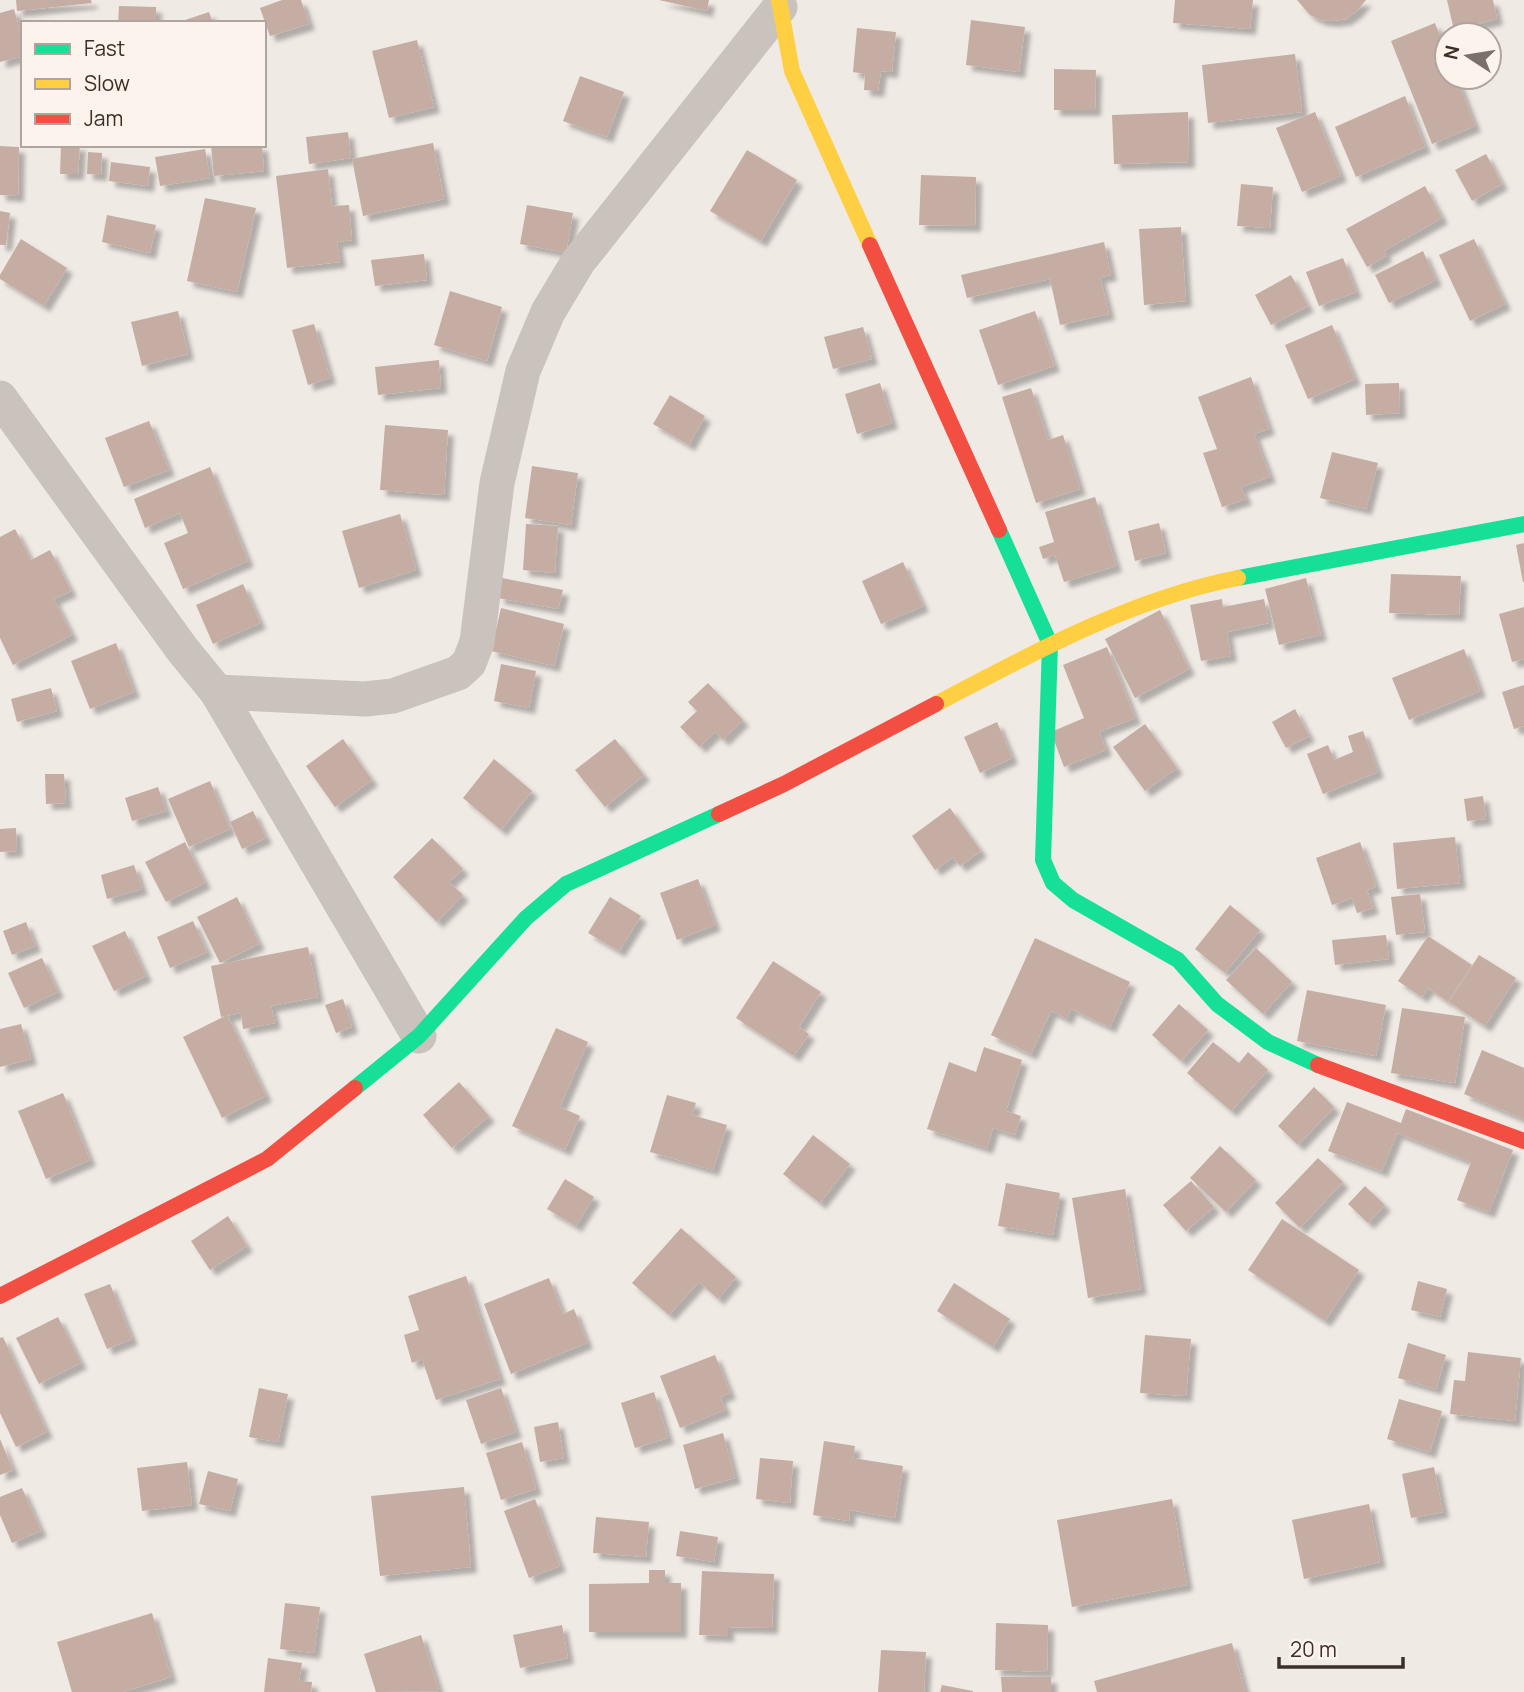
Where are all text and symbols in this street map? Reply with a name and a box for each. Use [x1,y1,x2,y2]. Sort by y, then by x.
legend [21,21,266,147]
north arrow [1433,21,1503,91]
text: Fast [84,34,125,62]
text: N [1437,43,1466,62]
text: Slow [84,69,130,97]
text: Jam [84,104,123,132]
scale bar [1279,1626,1403,1670]
text: 20 m [1290,1635,1337,1663]

